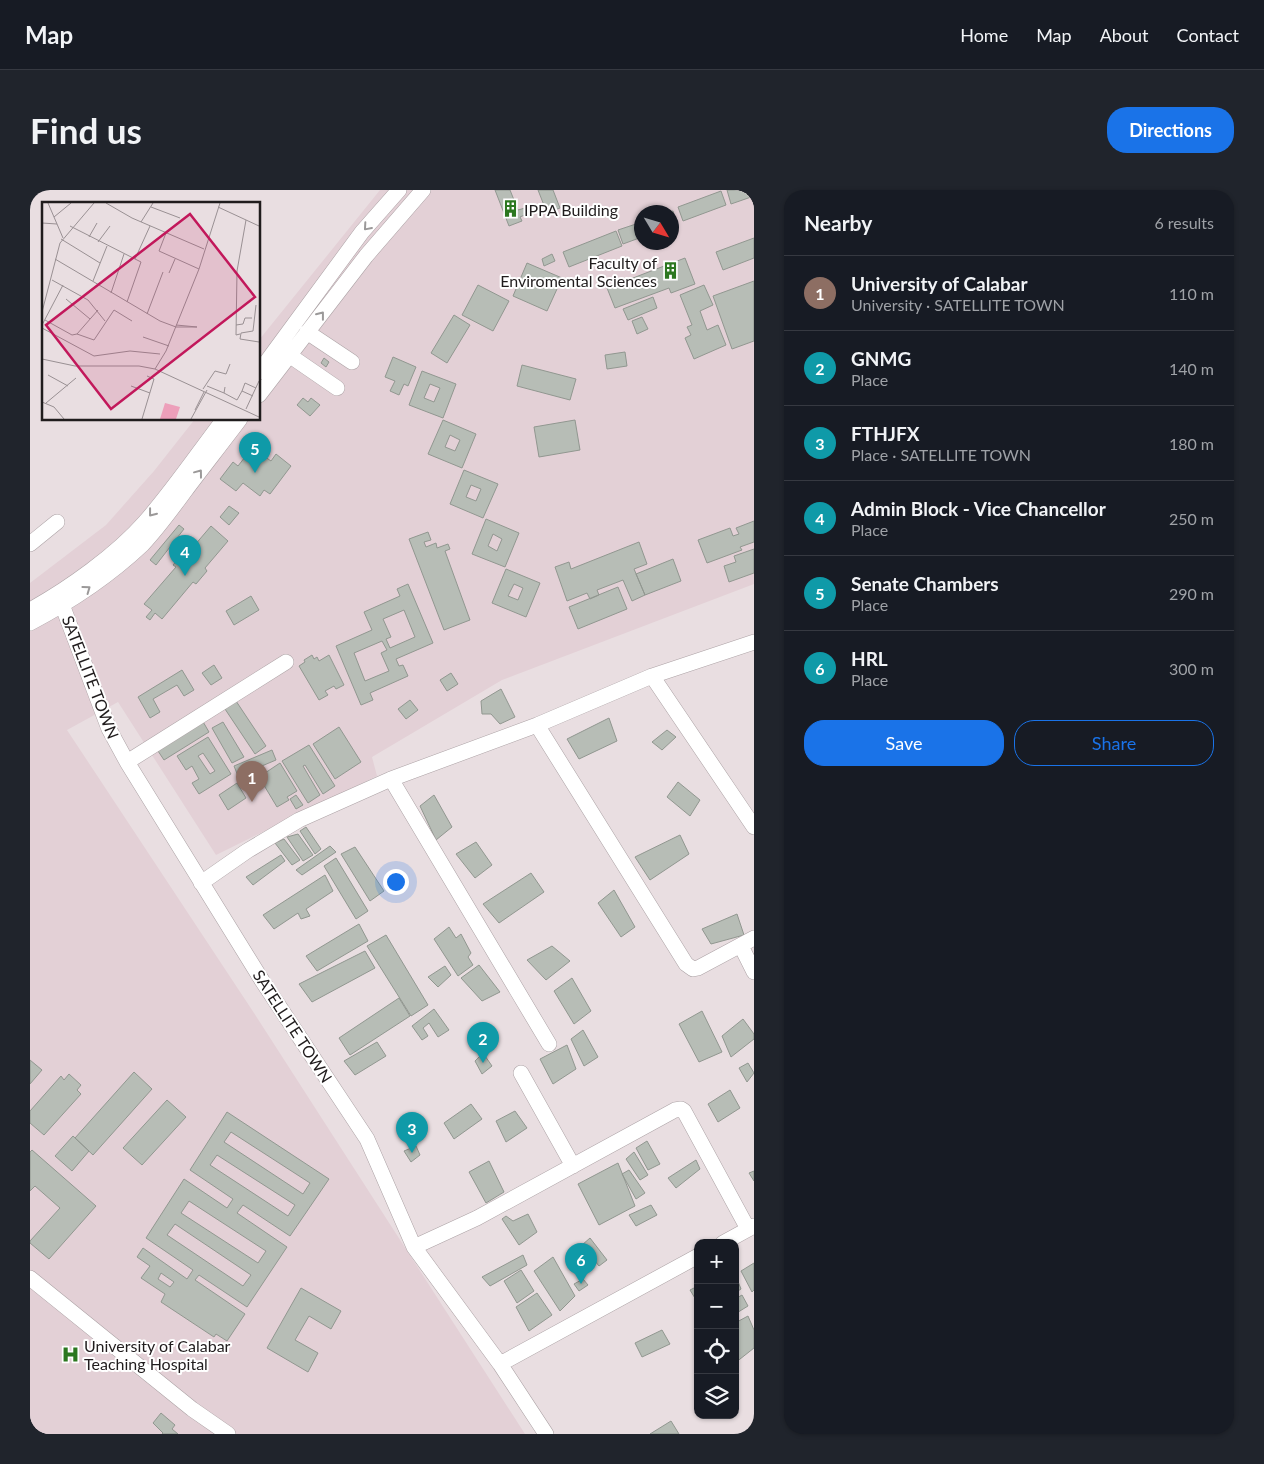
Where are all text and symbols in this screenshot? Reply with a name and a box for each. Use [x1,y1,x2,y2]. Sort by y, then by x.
text: Map [25,20,73,49]
text: Home [960,24,1008,46]
text: Map [1036,24,1072,46]
text: About [1100,24,1149,46]
text: Contact [1177,24,1239,46]
button: Directions [1107,107,1234,153]
text: Find us [30,109,142,151]
building icon: IPPA Building [500,199,520,219]
place label: IPPA Building [524,200,618,219]
inset map [42,202,260,420]
north arrow [634,205,679,250]
text: Nearby [804,210,872,235]
text: 6 results [1154,213,1214,232]
one-way arrow [364,221,373,230]
place label: Faculty of Enviromental Sciences [500,253,657,290]
building icon: Faculty of Enviromental Sciences [661,261,681,281]
text: University of Calabar [851,272,1028,295]
text: 1 [815,284,825,303]
text: 110 m [1169,284,1214,303]
text: University · SATELLITE TOWN [851,295,1065,314]
one-way arrow [315,312,323,321]
text: GNMG [851,347,911,370]
text: 2 [815,359,825,378]
text: 140 m [1169,359,1214,378]
text: Place [851,370,888,389]
text: FTHJFX [851,422,919,445]
pin: 5 [239,432,271,473]
text: 3 [815,434,825,453]
text: 180 m [1169,434,1214,453]
text: Place · SATELLITE TOWN [851,445,1031,464]
one-way arrow [193,470,201,479]
text: Admin Block - Vice Chancellor [851,497,1106,520]
one-way arrow [149,507,157,516]
text: 4 [815,509,825,528]
text: 250 m [1169,509,1214,528]
text: Place [851,520,888,539]
pin: 4 [169,535,201,576]
text: Senate Chambers [851,572,999,595]
text: 5 [815,584,825,603]
text: 290 m [1169,584,1214,603]
one-way arrow [81,585,90,595]
text: Place [851,595,888,614]
street label: SATELLITE TOWN [59,613,123,741]
text: HRL [851,647,888,670]
text: 6 [815,659,825,678]
text: 300 m [1169,659,1214,678]
text: Place [851,670,888,689]
button: Save [804,720,1004,766]
button: Share [1014,720,1214,766]
pin: 1 [236,761,268,802]
your location [383,869,409,895]
street label: SATELLITE TOWN [250,966,336,1086]
pin: 2 [467,1022,499,1063]
pin: 3 [396,1112,428,1153]
map controls [694,1239,739,1419]
button: + [694,1239,739,1284]
pin: 6 [565,1243,597,1284]
button: − [694,1284,739,1329]
button: locate [694,1329,739,1374]
place label: University of Calabar Teaching Hospital [84,1336,231,1373]
hospital icon: University of Calabar Teaching Hospital [60,1344,80,1364]
button: layers [694,1374,739,1419]

